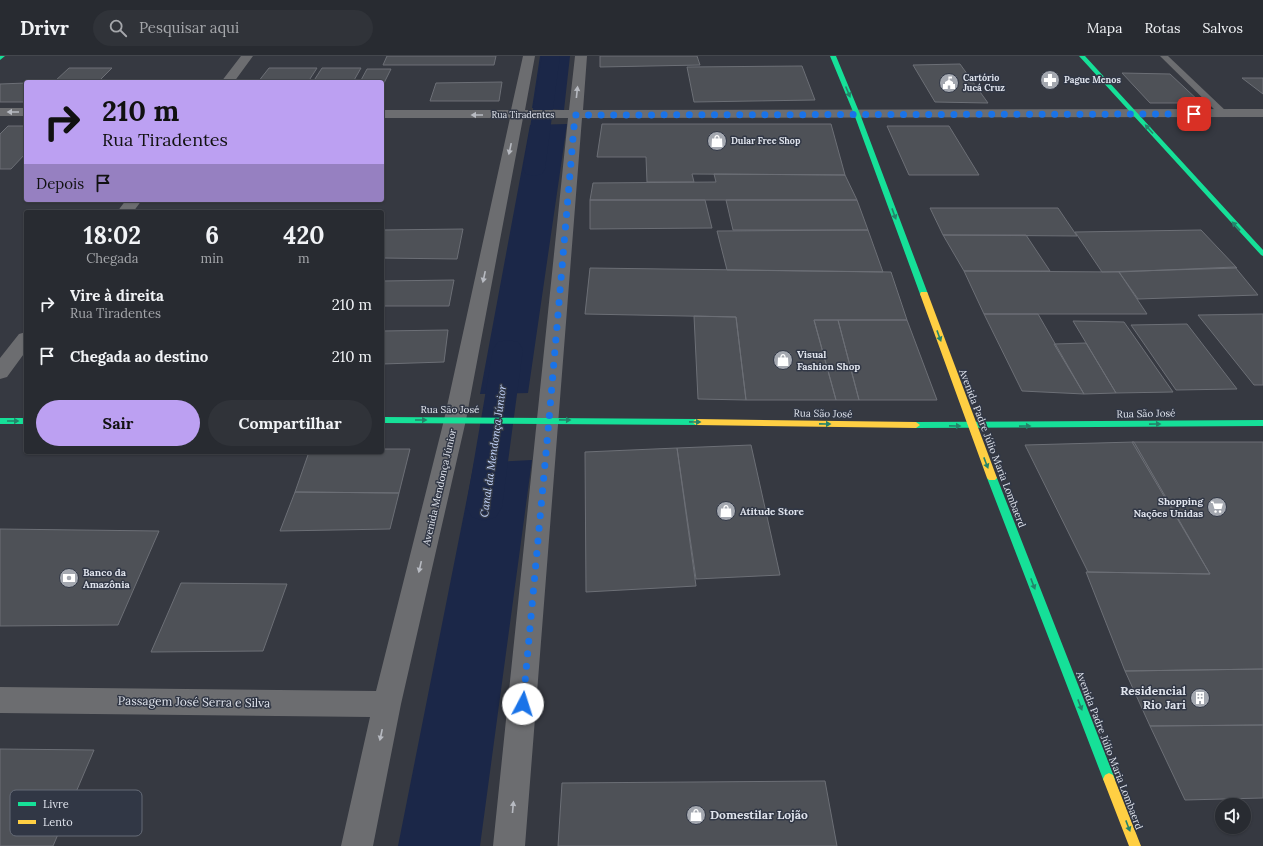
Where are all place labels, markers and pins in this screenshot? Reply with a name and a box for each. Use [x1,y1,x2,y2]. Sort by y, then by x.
pharmacy icon: Pague Menos [1039,69,1061,91]
public building icon: Cartório Jucá Cruz [938,72,960,94]
place label: Cartório Jucá Cruz [963,72,1005,93]
place label: Pague Menos [1064,74,1121,85]
pin [1177,97,1211,131]
shop icon: Dular Free Shop [706,130,728,152]
place label: Dular Free Shop [731,135,801,146]
place label: Visual Fashion Shop [797,348,860,373]
shop icon: Visual Fashion Shop [772,349,794,371]
place label: Shopping Nações Unidas [1134,495,1203,520]
supermarket icon: Shopping Nações Unidas [1206,496,1228,518]
shop icon: Atitude Store [715,500,737,522]
place label: Atitude Store [740,505,805,518]
place label: Banco da Amazônia [83,566,131,591]
bank icon: Banco da Amazônia [58,567,80,589]
place label: Residencial Rio Jari [1120,683,1186,712]
building icon: Residencial Rio Jari [1189,687,1211,709]
shop icon: Domestilar Lojão [685,804,707,826]
place label: Domestilar Lojão [710,807,808,822]

